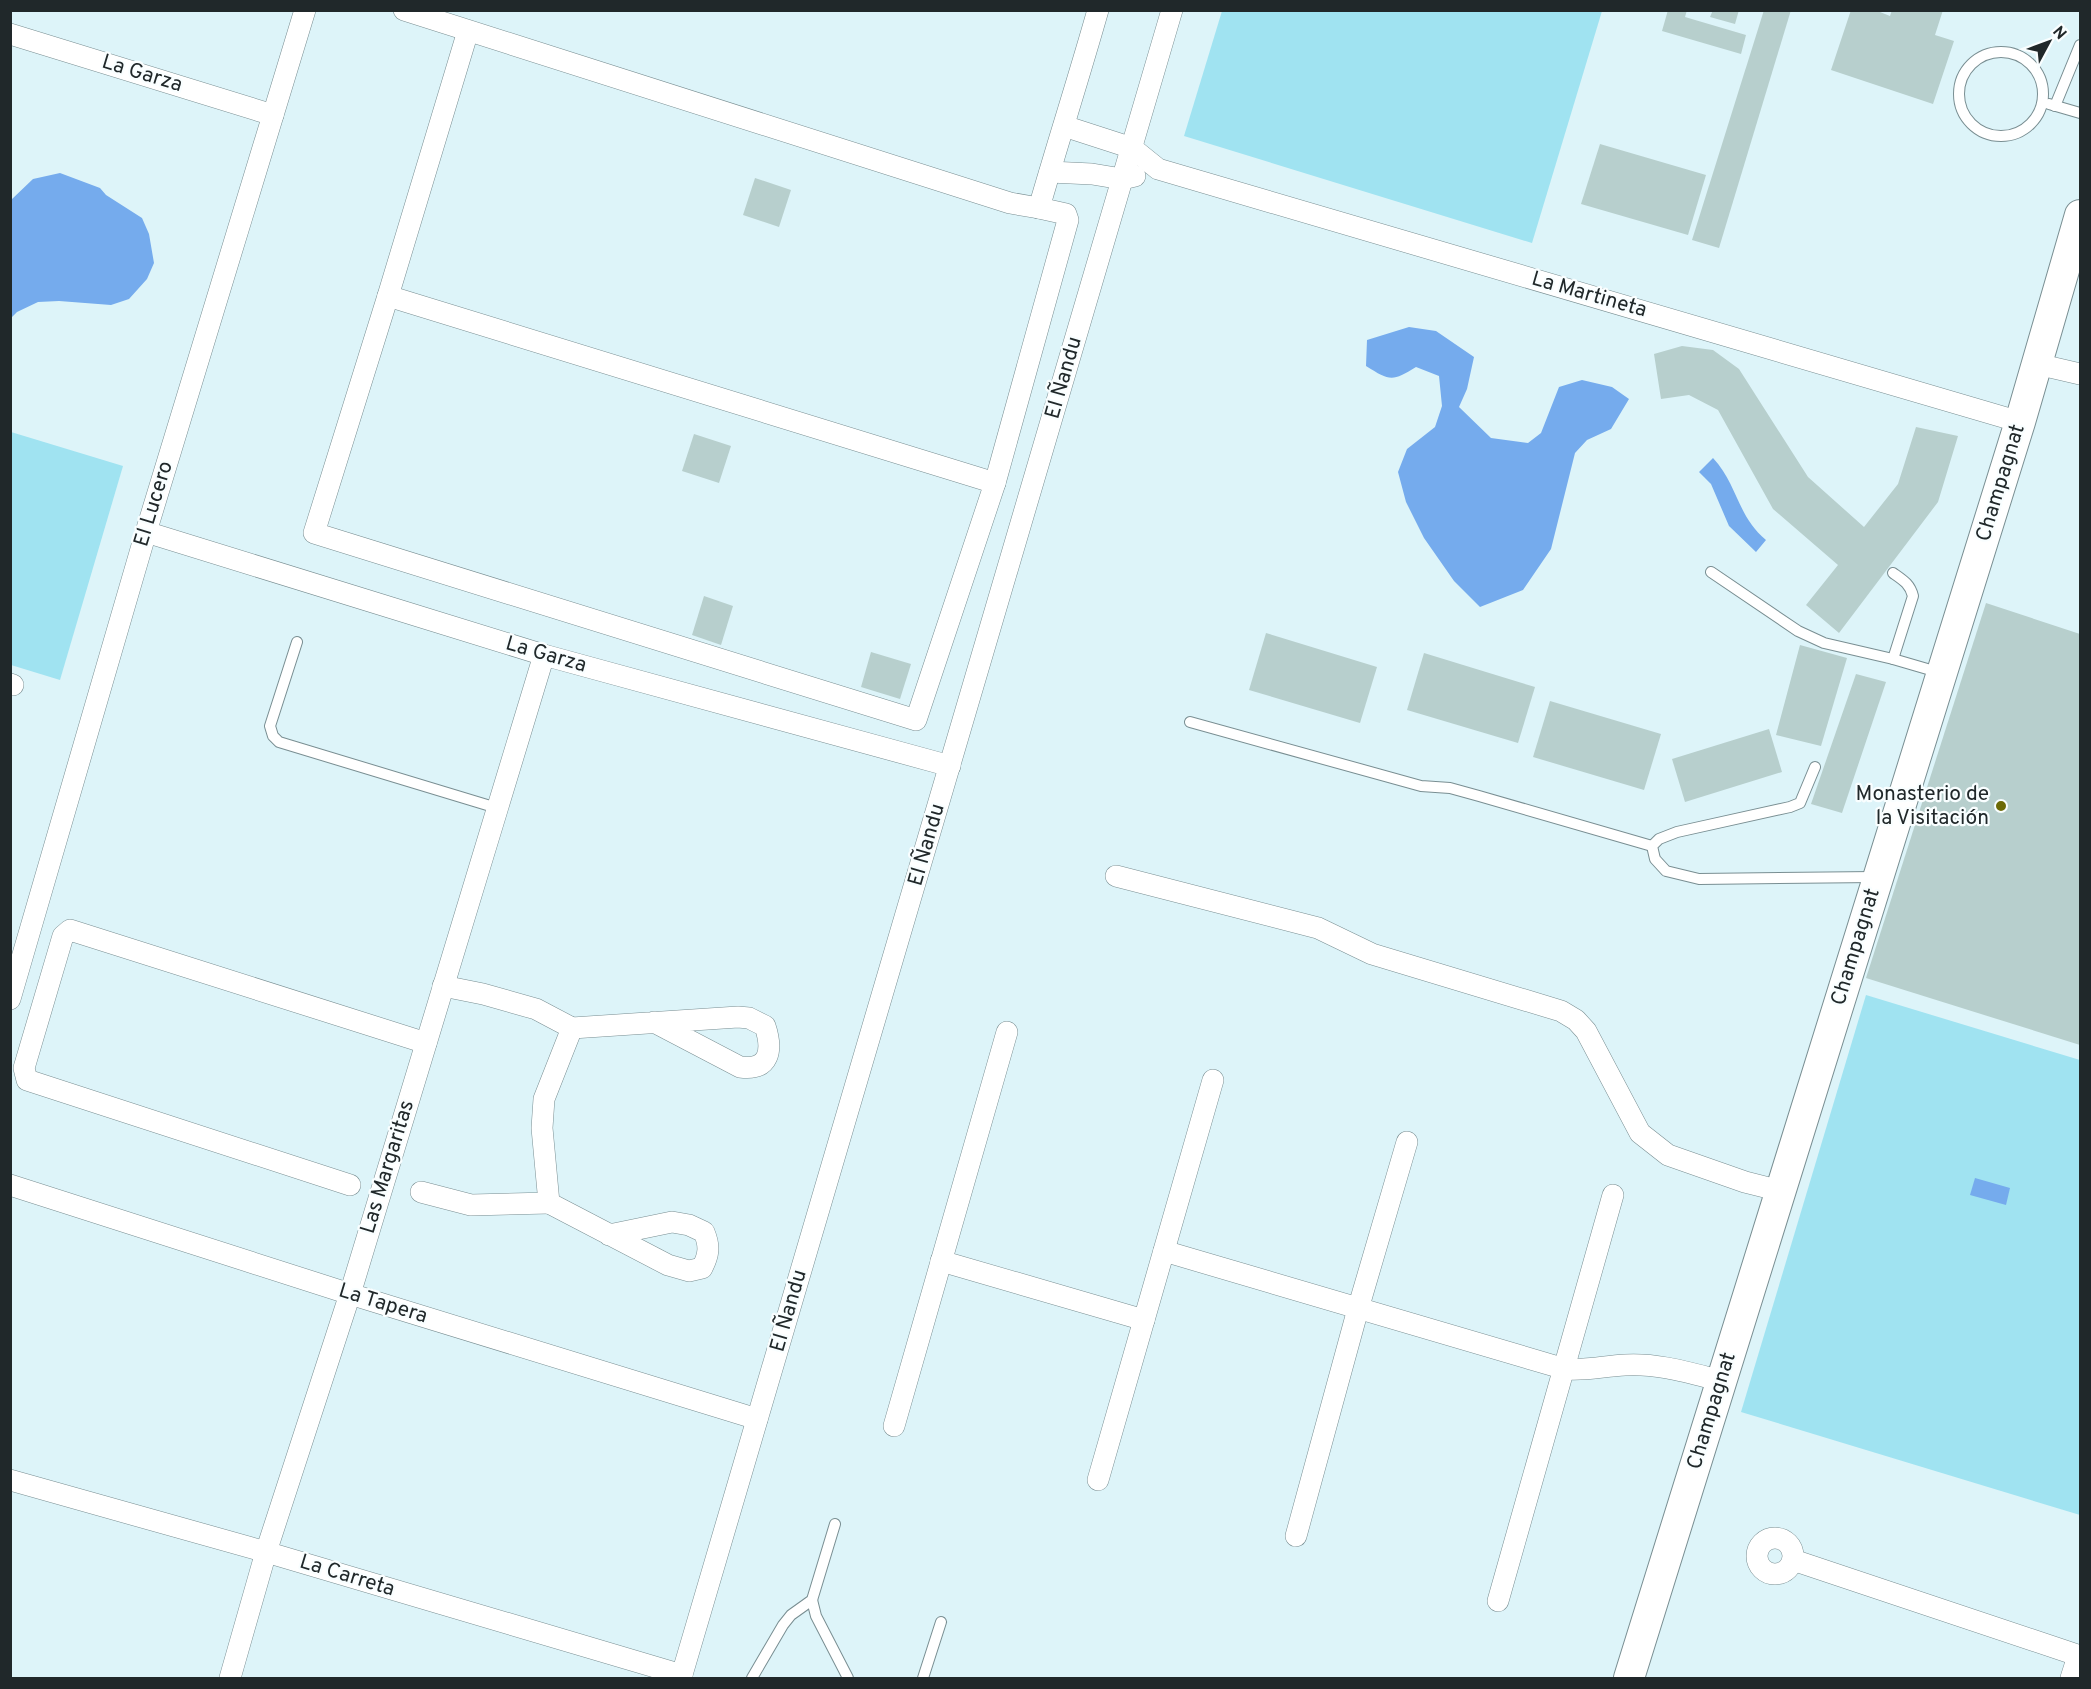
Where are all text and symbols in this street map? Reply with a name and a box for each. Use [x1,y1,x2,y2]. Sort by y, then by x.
north arrow [2019,12,2079,72]
text: N [2047,23,2070,44]
street label: La Garza [98,49,186,99]
street label: La Martineta [1528,266,1650,324]
street label: El Ñandu [1039,334,1089,422]
street label: Champagnat [1970,421,2032,545]
street label: El Lucero [128,458,180,550]
street label: La Garza [502,631,590,679]
place label: Monasterio de la Visitación [1855,781,1989,832]
marker: Monasterio de la Visitación [1994,799,2008,813]
street label: El Ñandu [902,801,952,889]
street label: Champagnat [1825,885,1887,1009]
street label: Las Margaritas [355,1097,421,1237]
street label: El Ñandu [764,1267,814,1355]
street label: La Tapera [335,1278,431,1330]
street label: Champagnat [1681,1349,1743,1473]
street label: La Carreta [296,1549,398,1603]

